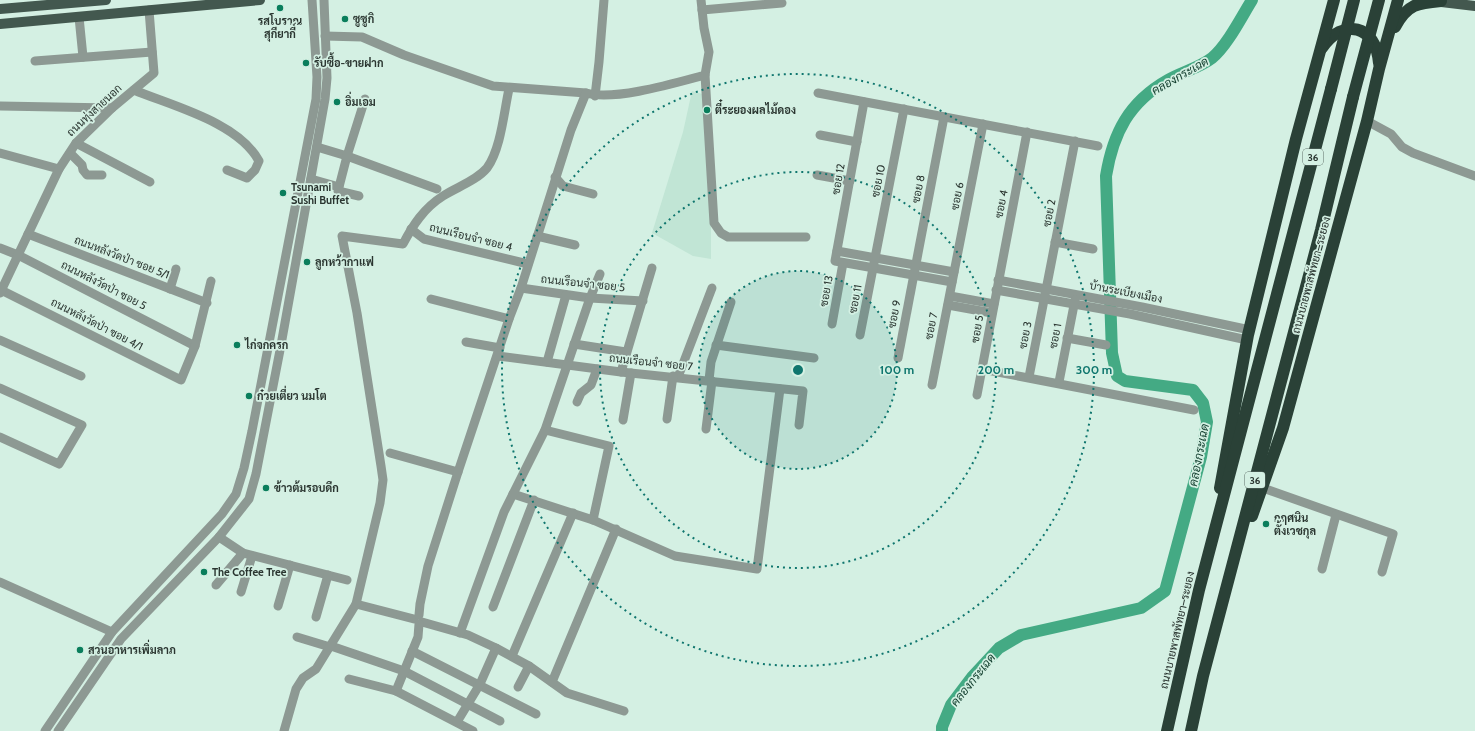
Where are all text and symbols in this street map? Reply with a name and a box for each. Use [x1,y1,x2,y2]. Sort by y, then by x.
marker: รสโบราณ สุกียากี์ [275,3,285,13]
place label: ซูซูกิ [353,12,374,27]
place label: รสโบราณ สุกียากี์ [258,13,303,42]
marker: ซูซูกิ [340,14,350,24]
place label: รับซื้อ-ขายฝาก [314,52,384,70]
water label: คลองกระเฉด [1149,53,1211,98]
marker: รับซื้อ-ขายฝาก [301,58,311,68]
street label: ถนนทุ่งสายนอก [63,81,126,141]
place label: อิ่มเอม [345,91,376,109]
marker: อิ่มเอม [332,97,342,107]
place label: ตี๋ระยองผลไม้ดอง [715,99,796,117]
marker: ตี๋ระยองผลไม้ดอง [702,105,712,115]
road number: 36 [1303,149,1323,165]
street label: ซอย 12 [828,162,848,196]
street label: ซอย 10 [868,163,888,199]
street label: ซอย 8 [908,174,928,204]
place label: Tsunami Sushi Buffet [291,180,349,207]
street label: ซอย 6 [947,181,967,211]
marker: Tsunami Sushi Buffet [278,188,288,198]
street label: ซอย 4 [991,188,1011,219]
street label: ซอย 2 [1039,198,1059,228]
street label: ถนนบายพาสพัทยา–ระยอง [1289,215,1333,335]
street label: ถนนเรือนจำ ซอย 4 [428,220,514,254]
street label: ถนนหลังวัดป่า ซอย 5/1 [72,232,172,282]
place label: ลูกหว้ากาแฟ [315,254,374,270]
street label: ถนนหลังวัดป่า ซอย 5 [59,257,149,313]
marker: ลูกหว้ากาแฟ [302,257,312,267]
street label: ถนนเรือนจำ ซอย 5 [540,272,626,294]
street label: ซอย 13 [816,274,836,308]
street label: บ้านระเบียงเมือง [1088,277,1164,306]
street label: ซอย 11 [845,283,865,315]
street label: ถนนหลังวัดป่า ซอย 4/1 [49,295,145,353]
street label: ซอย 9 [884,299,904,329]
street label: ซอย 7 [922,311,941,341]
street label: ซอย 5 [968,314,986,344]
street label: ซอย 3 [1015,320,1035,350]
street label: ซอย 1 [1046,322,1064,350]
place label: ไก่จกครก [244,337,288,352]
marker: ไก่จกครก [232,340,242,350]
street label: ถนนเรือนจำ ซอย 7 [608,351,694,373]
text: 100 m [880,362,914,377]
text: 200 m [978,362,1014,377]
text: 300 m [1076,362,1112,377]
centre of rings [791,363,805,377]
place label: ก๋วยเตี่ยว นมโต [257,385,327,403]
marker: ก๋วยเตี่ยว นมโต [244,391,254,401]
water label: คลองกระเฉด [1185,422,1212,487]
road number: 36 [1245,472,1265,488]
place label: ข้าวต้มรอบดึก [274,480,339,495]
marker: ข้าวต้มรอบดึก [261,483,271,493]
place label: กฤศนิน ตั้งเวชกุล [1274,511,1316,539]
marker: กฤศนิน ตั้งเวชกุล [1261,519,1271,529]
place label: The Coffee Tree [212,565,287,579]
marker: The Coffee Tree [199,567,209,577]
street label: ถนนบายพาสพัทยา–ระยอง [1157,570,1197,690]
place label: สวนอาหารเพิ่มลาภ [88,639,176,657]
marker: สวนอาหารเพิ่มลาภ [75,645,85,655]
water label: คลองกระเฉด [947,650,998,709]

